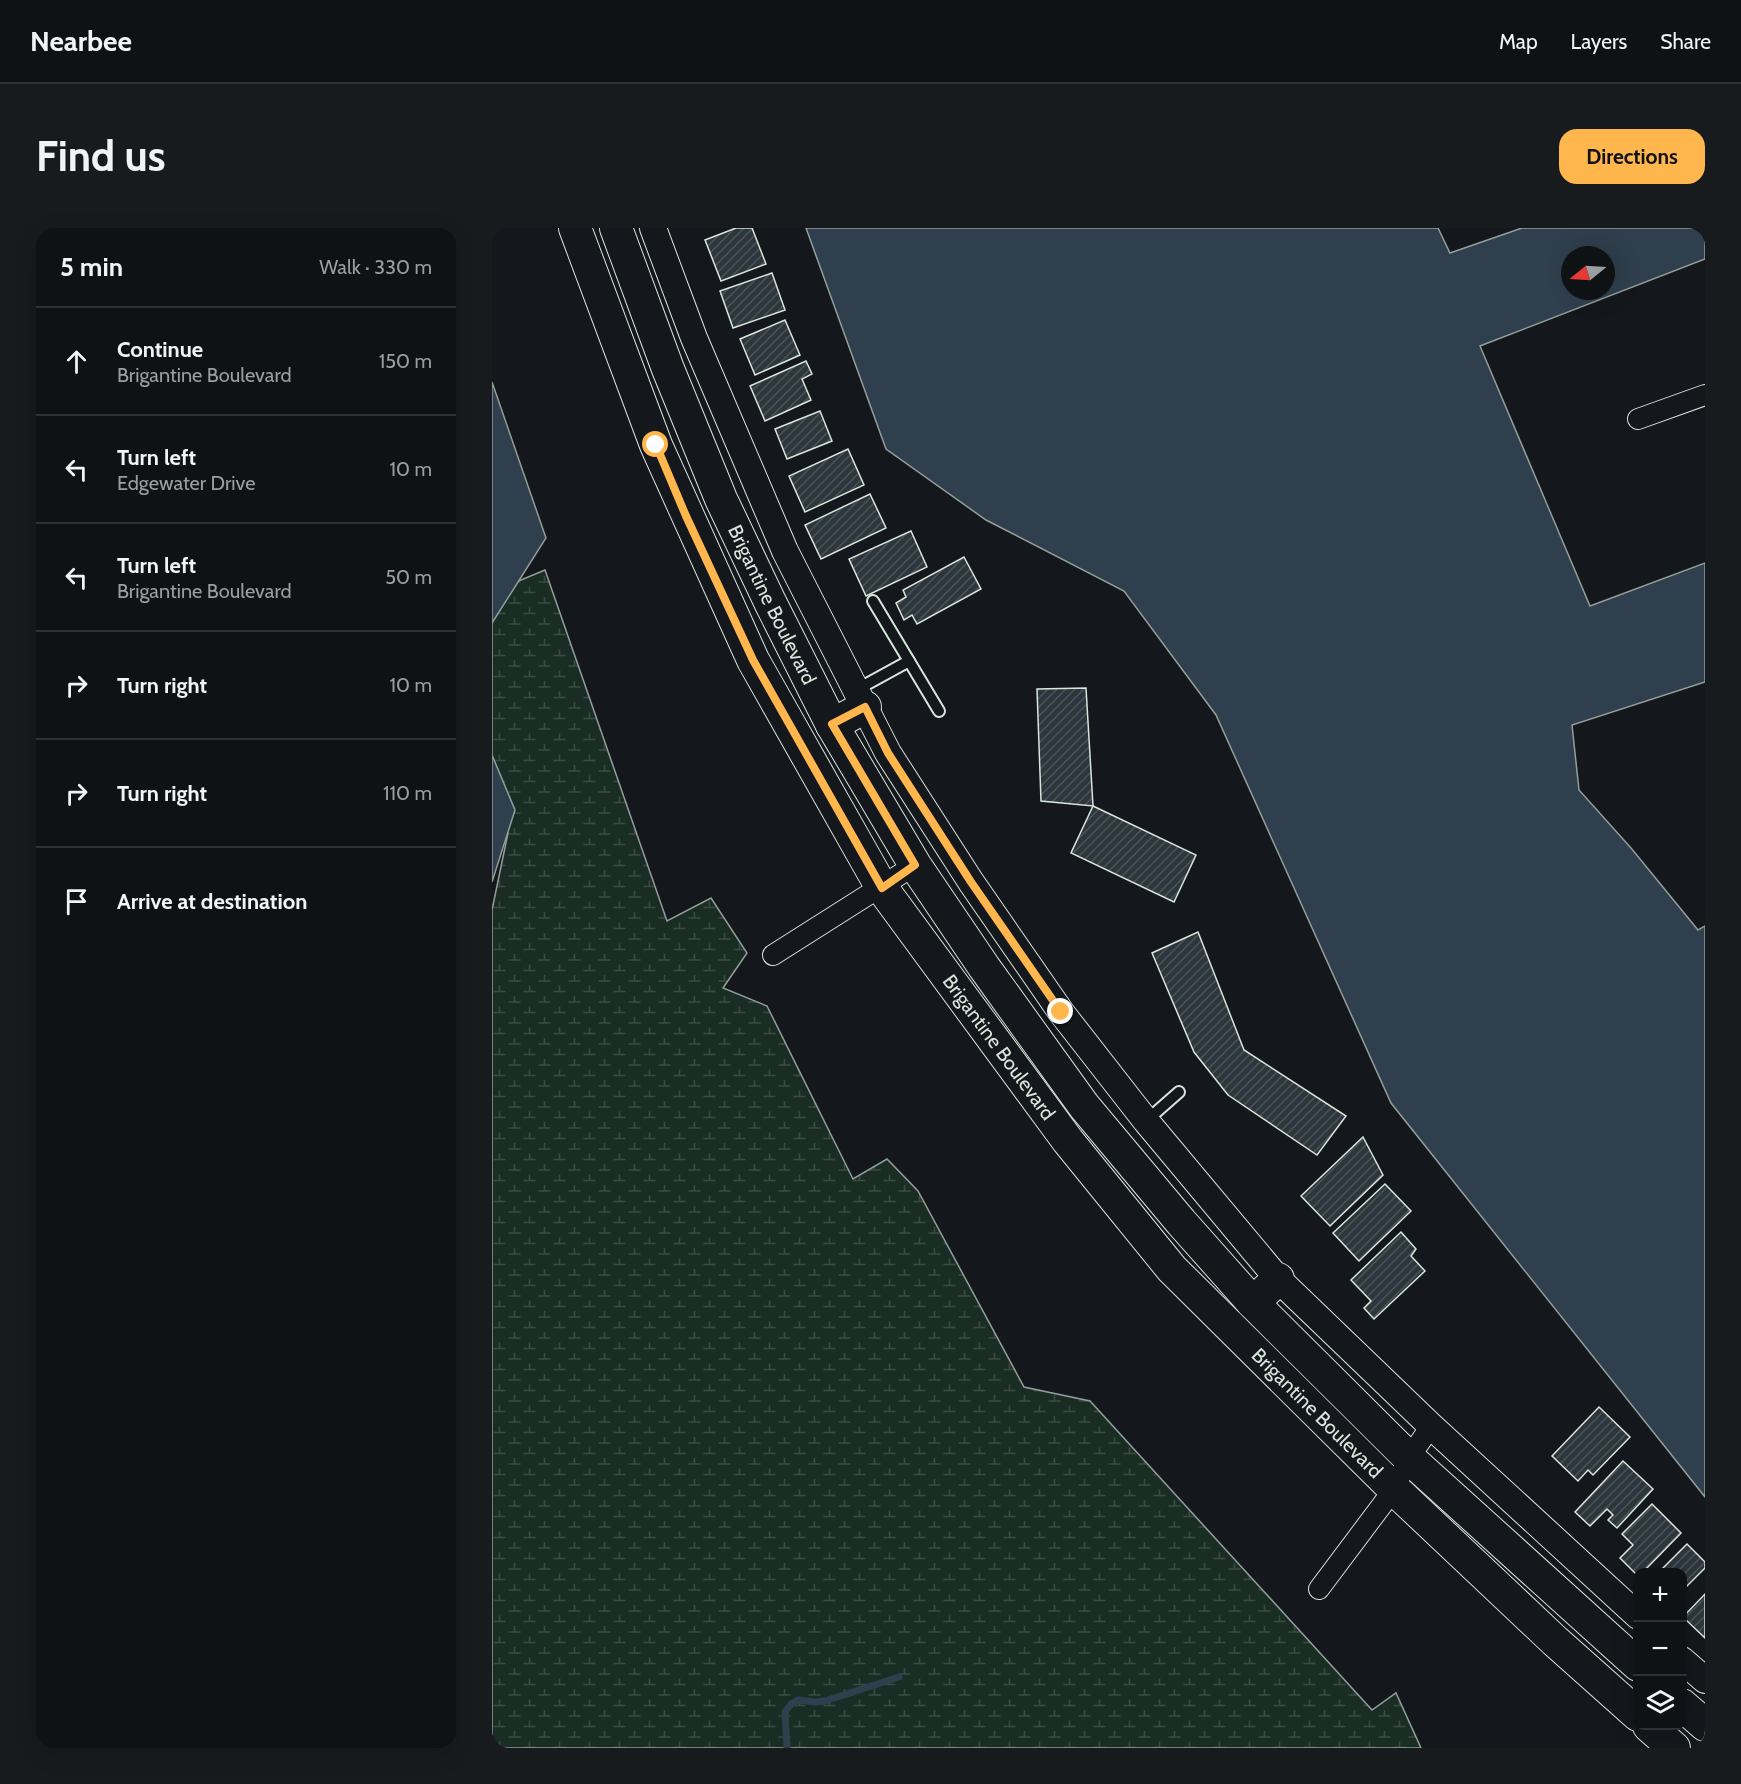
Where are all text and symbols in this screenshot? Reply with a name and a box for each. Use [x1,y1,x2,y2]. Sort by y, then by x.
text: Nearbee [30,24,132,58]
text: Map [1499,29,1538,54]
text: Layers [1571,29,1627,54]
text: Share [1660,29,1711,54]
button: Directions [1559,129,1705,184]
text: Find us [36,130,165,182]
north arrow [1561,246,1615,300]
text: 5 min [60,251,123,283]
text: Walk · 330 m [319,255,432,279]
text: Continue [117,336,203,363]
icon: ahead [60,345,93,378]
text: 150 m [379,349,432,373]
text: Brigantine Boulevard [117,363,292,387]
route start [642,431,668,457]
text: Turn left [117,444,196,471]
icon: left [60,453,93,486]
text: 10 m [389,457,432,481]
text: Edgewater Drive [117,471,255,495]
street label: Brigantine Boulevard [723,521,822,688]
text: Turn left [117,552,196,579]
icon: left [60,561,93,594]
text: 50 m [385,565,432,589]
text: Brigantine Boulevard [117,579,292,603]
icon: right [60,669,93,702]
text: Turn right [117,672,207,699]
text: 10 m [389,673,432,697]
icon: right [60,777,93,810]
text: Turn right [117,780,207,807]
text: 110 m [383,781,432,805]
icon: arrive [60,885,93,918]
text: Arrive at destination [117,888,307,915]
street label: Brigantine Boulevard [938,970,1060,1125]
route end [1047,998,1073,1024]
street label: Brigantine Boulevard [1247,1343,1388,1483]
map controls [1633,1568,1687,1730]
button: + [1633,1568,1687,1622]
button: − [1633,1622,1687,1676]
button: layers [1633,1676,1687,1730]

